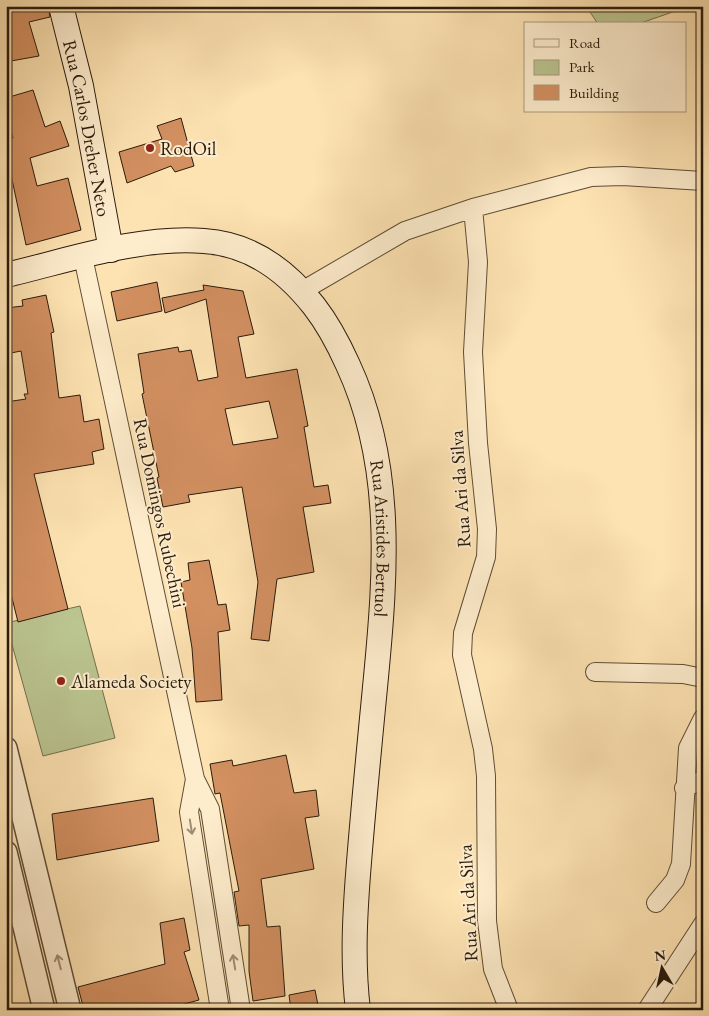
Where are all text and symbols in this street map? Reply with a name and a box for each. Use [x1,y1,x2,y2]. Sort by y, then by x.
legend [524,22,686,112]
text: Road [569,33,601,52]
street label: Rua Carlos Dreher Neto [57,37,117,218]
text: Park [569,57,596,76]
text: Building [569,83,619,102]
place label: RodOil [160,136,217,161]
marker: RodOil [144,142,156,154]
street label: Rua Domingos Rubechini [128,416,192,610]
street label: Rua Ari da Silva [443,429,477,549]
street label: Rua Aristides Bertuol [365,458,396,618]
place label: Alameda Society [70,669,192,694]
marker: Alameda Society [55,675,67,687]
one-way arrow [187,819,197,835]
street label: Rua Ari da Silva [452,843,484,962]
north arrow [636,944,686,994]
text: N [653,945,668,965]
one-way arrow [228,954,238,970]
one-way arrow [54,955,63,971]

